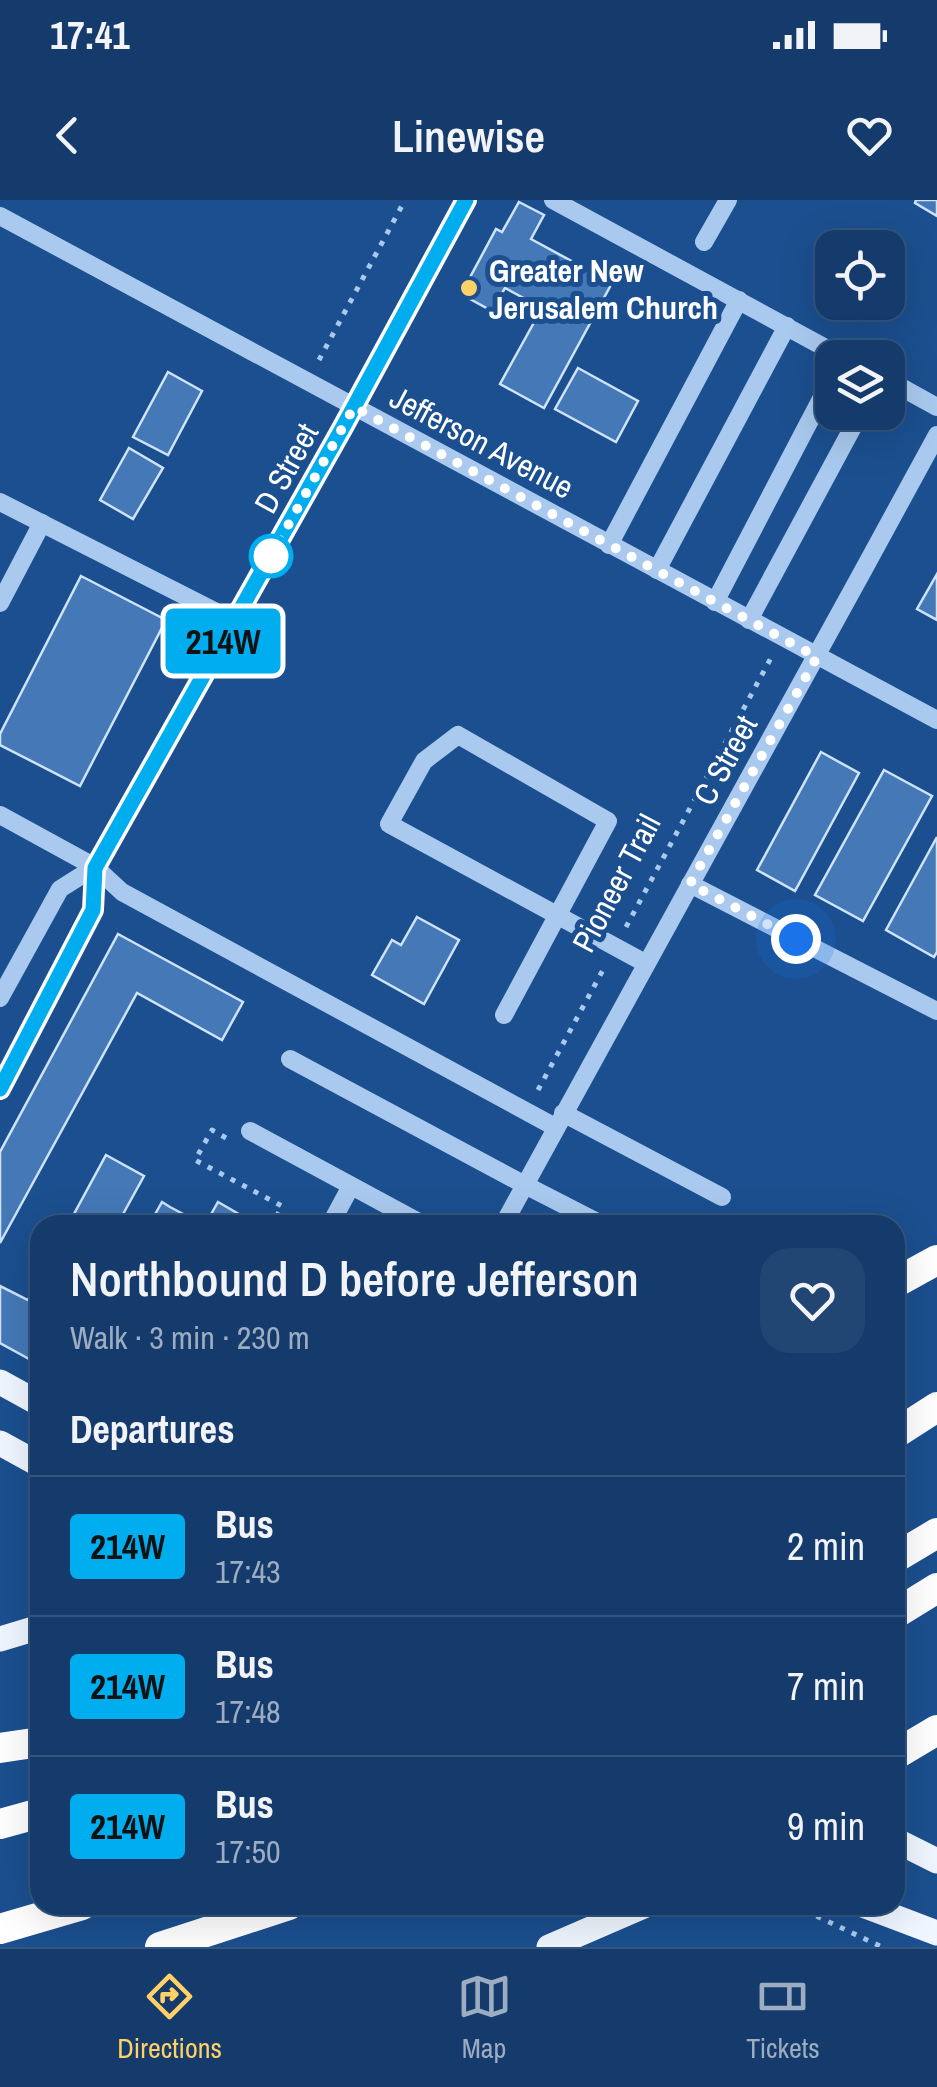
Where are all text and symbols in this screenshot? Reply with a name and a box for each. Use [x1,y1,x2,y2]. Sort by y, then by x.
text: 17:41 [50,10,130,61]
text: Linewise [392,105,545,166]
icon: back [40,108,95,163]
icon: heart [842,108,897,163]
map controls [815,230,905,430]
button: locate [815,230,905,320]
place label: Greater New Jerusalem Church [489,249,718,329]
marker: Greater New Jerusalem Church [458,277,480,299]
button: layers [815,340,905,430]
street label: Jefferson Avenue [383,376,581,508]
street label: D Street [244,415,328,521]
unlabelled marker [250,535,292,577]
line badge: 214W [153,608,293,674]
text: 214W [186,618,260,665]
street label: C Street [683,707,767,813]
street label: Pioneer Trail [562,807,670,959]
your location [771,914,821,964]
text: Northbound D before Jefferson [70,1246,639,1311]
button: heart [760,1248,865,1353]
text: Walk · 3 min · 230 m [70,1316,310,1359]
text: Departures [70,1404,235,1455]
text: Bus [215,1499,274,1550]
text: 2 min [787,1521,865,1572]
text: 214W [90,1523,165,1570]
text: 17:43 [215,1550,281,1593]
text: Bus [215,1639,274,1690]
text: 7 min [787,1661,865,1712]
text: 214W [90,1663,165,1710]
text: 17:48 [215,1690,281,1733]
text: Bus [215,1779,274,1830]
text: 9 min [787,1801,865,1852]
text: 214W [90,1803,165,1850]
text: 17:50 [215,1830,281,1873]
tab: Directions [117,1969,222,2067]
tab: Map [457,1969,512,2067]
tab: Tickets [746,1969,820,2067]

